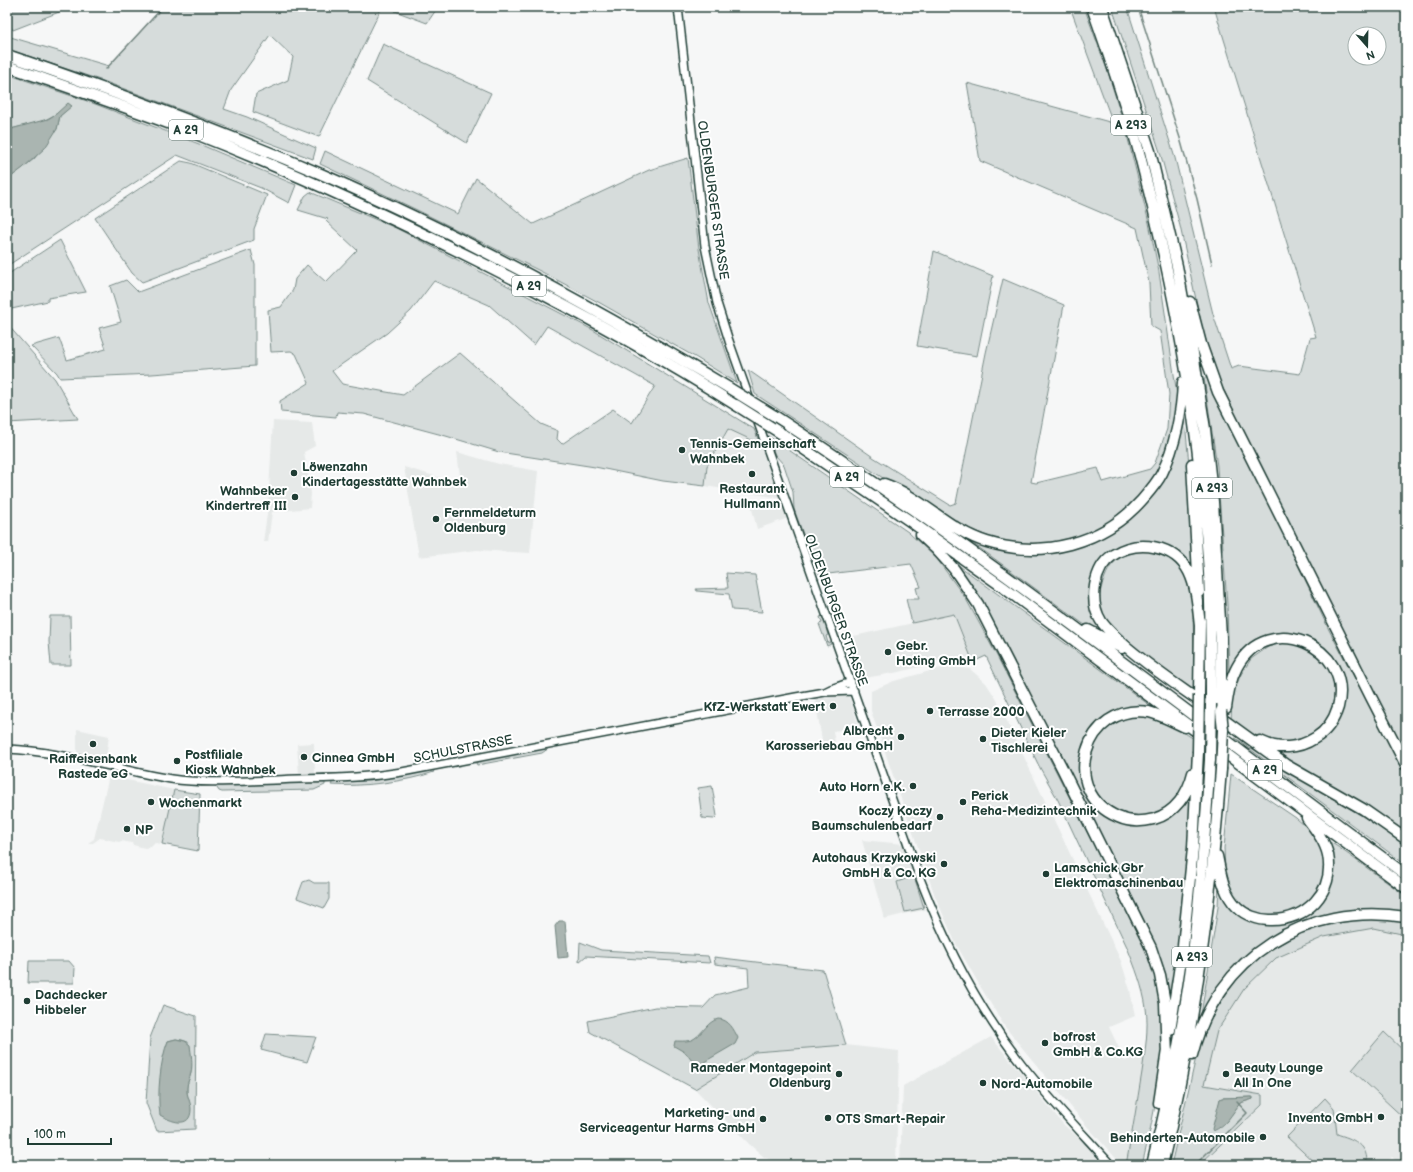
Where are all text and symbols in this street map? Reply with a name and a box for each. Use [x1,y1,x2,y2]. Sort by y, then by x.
north arrow [1347,26,1387,66]
text: N [1364,47,1376,62]
road number: A 293 [1111,115,1151,135]
road number: A 29 [169,120,203,140]
street label: OLDENBURGER STRASSE [694,120,732,281]
road number: A 29 [512,276,546,296]
place label: Tennis-Gemeinschaft Wahnbek [690,436,817,467]
marker: Tennis-Gemeinschaft Wahnbek [677,445,687,455]
place label: Löwenzahn Kindertagesstätte Wahnbek [302,459,467,490]
road number: A 29 [830,467,864,487]
marker: Löwenzahn Kindertagesstätte Wahnbek [289,468,299,478]
marker: Restaurant Hullmann [747,469,757,479]
road number: A 293 [1192,478,1232,498]
place label: Restaurant Hullmann [719,481,785,512]
place label: Wahnbeker Kindertreff III [206,483,288,514]
marker: Wahnbeker Kindertreff III [290,492,300,502]
place label: Fernmeldeturm Oldenburg [444,505,536,536]
marker: Fernmeldeturm Oldenburg [431,514,441,524]
street label: OLDENBURGER STRASSE [801,532,871,689]
place label: Gebr. Hoting GmbH [896,638,976,669]
marker: Gebr. Hoting GmbH [883,647,893,657]
place label: KfZ-Werkstatt Ewert [703,699,826,715]
marker: KfZ-Werkstatt Ewert [828,701,838,711]
place label: Terrasse 2000 [938,704,1025,720]
marker: Terrasse 2000 [925,706,935,716]
place label: Albrecht Karosseriebau GmbH [765,723,894,754]
place label: Dieter Kieler Tischlerei [991,725,1067,756]
street label: SCHULSTRASSE [412,731,514,766]
marker: Albrecht Karosseriebau GmbH [896,732,906,742]
marker: Dieter Kieler Tischlerei [978,734,988,744]
marker: Raiffeisenbank Rastede eG [88,739,98,749]
place label: Postfiliale Kiosk Wahnbek [185,747,276,778]
place label: Cinnea GmbH [312,750,395,766]
place label: Raiffeisenbank Rastede eG [49,751,137,782]
marker: Cinnea GmbH [299,752,309,762]
marker: Postfiliale Kiosk Wahnbek [172,756,182,766]
road number: A 29 [1248,760,1282,780]
place label: Auto Horn e.K. [819,779,905,795]
marker: Auto Horn e.K. [908,781,918,791]
place label: Perick Reha-Medizintechnik [971,788,1097,819]
place label: Wochenmarkt [159,795,243,811]
marker: Wochenmarkt [146,797,156,807]
marker: Perick Reha-Medizintechnik [958,797,968,807]
place label: Koczy Koczy Baumschulenbedarf [811,803,933,834]
marker: Koczy Koczy Baumschulenbedarf [935,812,945,822]
place label: NP [135,822,154,838]
marker: NP [122,824,132,834]
place label: Autohaus Krzykowski GmbH & Co. KG [811,850,936,881]
marker: Autohaus Krzykowski GmbH & Co. KG [939,859,949,869]
place label: Lamschick Gbr Elektromaschinenbau [1054,860,1183,891]
marker: Lamschick Gbr Elektromaschinenbau [1041,869,1051,879]
road number: A 293 [1172,947,1212,967]
place label: Dachdecker Hibbeler [35,987,108,1018]
marker: Dachdecker Hibbeler [22,996,32,1006]
place label: bofrost GmbH & Co.KG [1053,1029,1144,1060]
marker: bofrost GmbH & Co.KG [1040,1038,1050,1048]
place label: Rameder Montagepoint Oldenburg [690,1060,832,1091]
place label: Beauty Lounge All In One [1233,1060,1323,1091]
marker: Rameder Montagepoint Oldenburg [834,1069,844,1079]
marker: Beauty Lounge All In One [1221,1069,1231,1079]
place label: Nord-Automobile [991,1076,1093,1092]
marker: Nord-Automobile [978,1078,988,1088]
place label: Marketing- und Serviceagentur Harms GmbH [580,1105,755,1136]
place label: Invento GmbH [1288,1110,1373,1126]
place label: OTS Smart-Repair [836,1111,946,1127]
marker: Invento GmbH [1376,1112,1386,1122]
marker: OTS Smart-Repair [823,1113,833,1123]
marker: Marketing- und Serviceagentur Harms GmbH [758,1114,768,1124]
scale bar [28,1120,111,1146]
text: 100 m [34,1127,66,1142]
place label: Behinderten-Automobile [1110,1130,1256,1146]
marker: Behinderten-Automobile [1258,1132,1268,1142]

